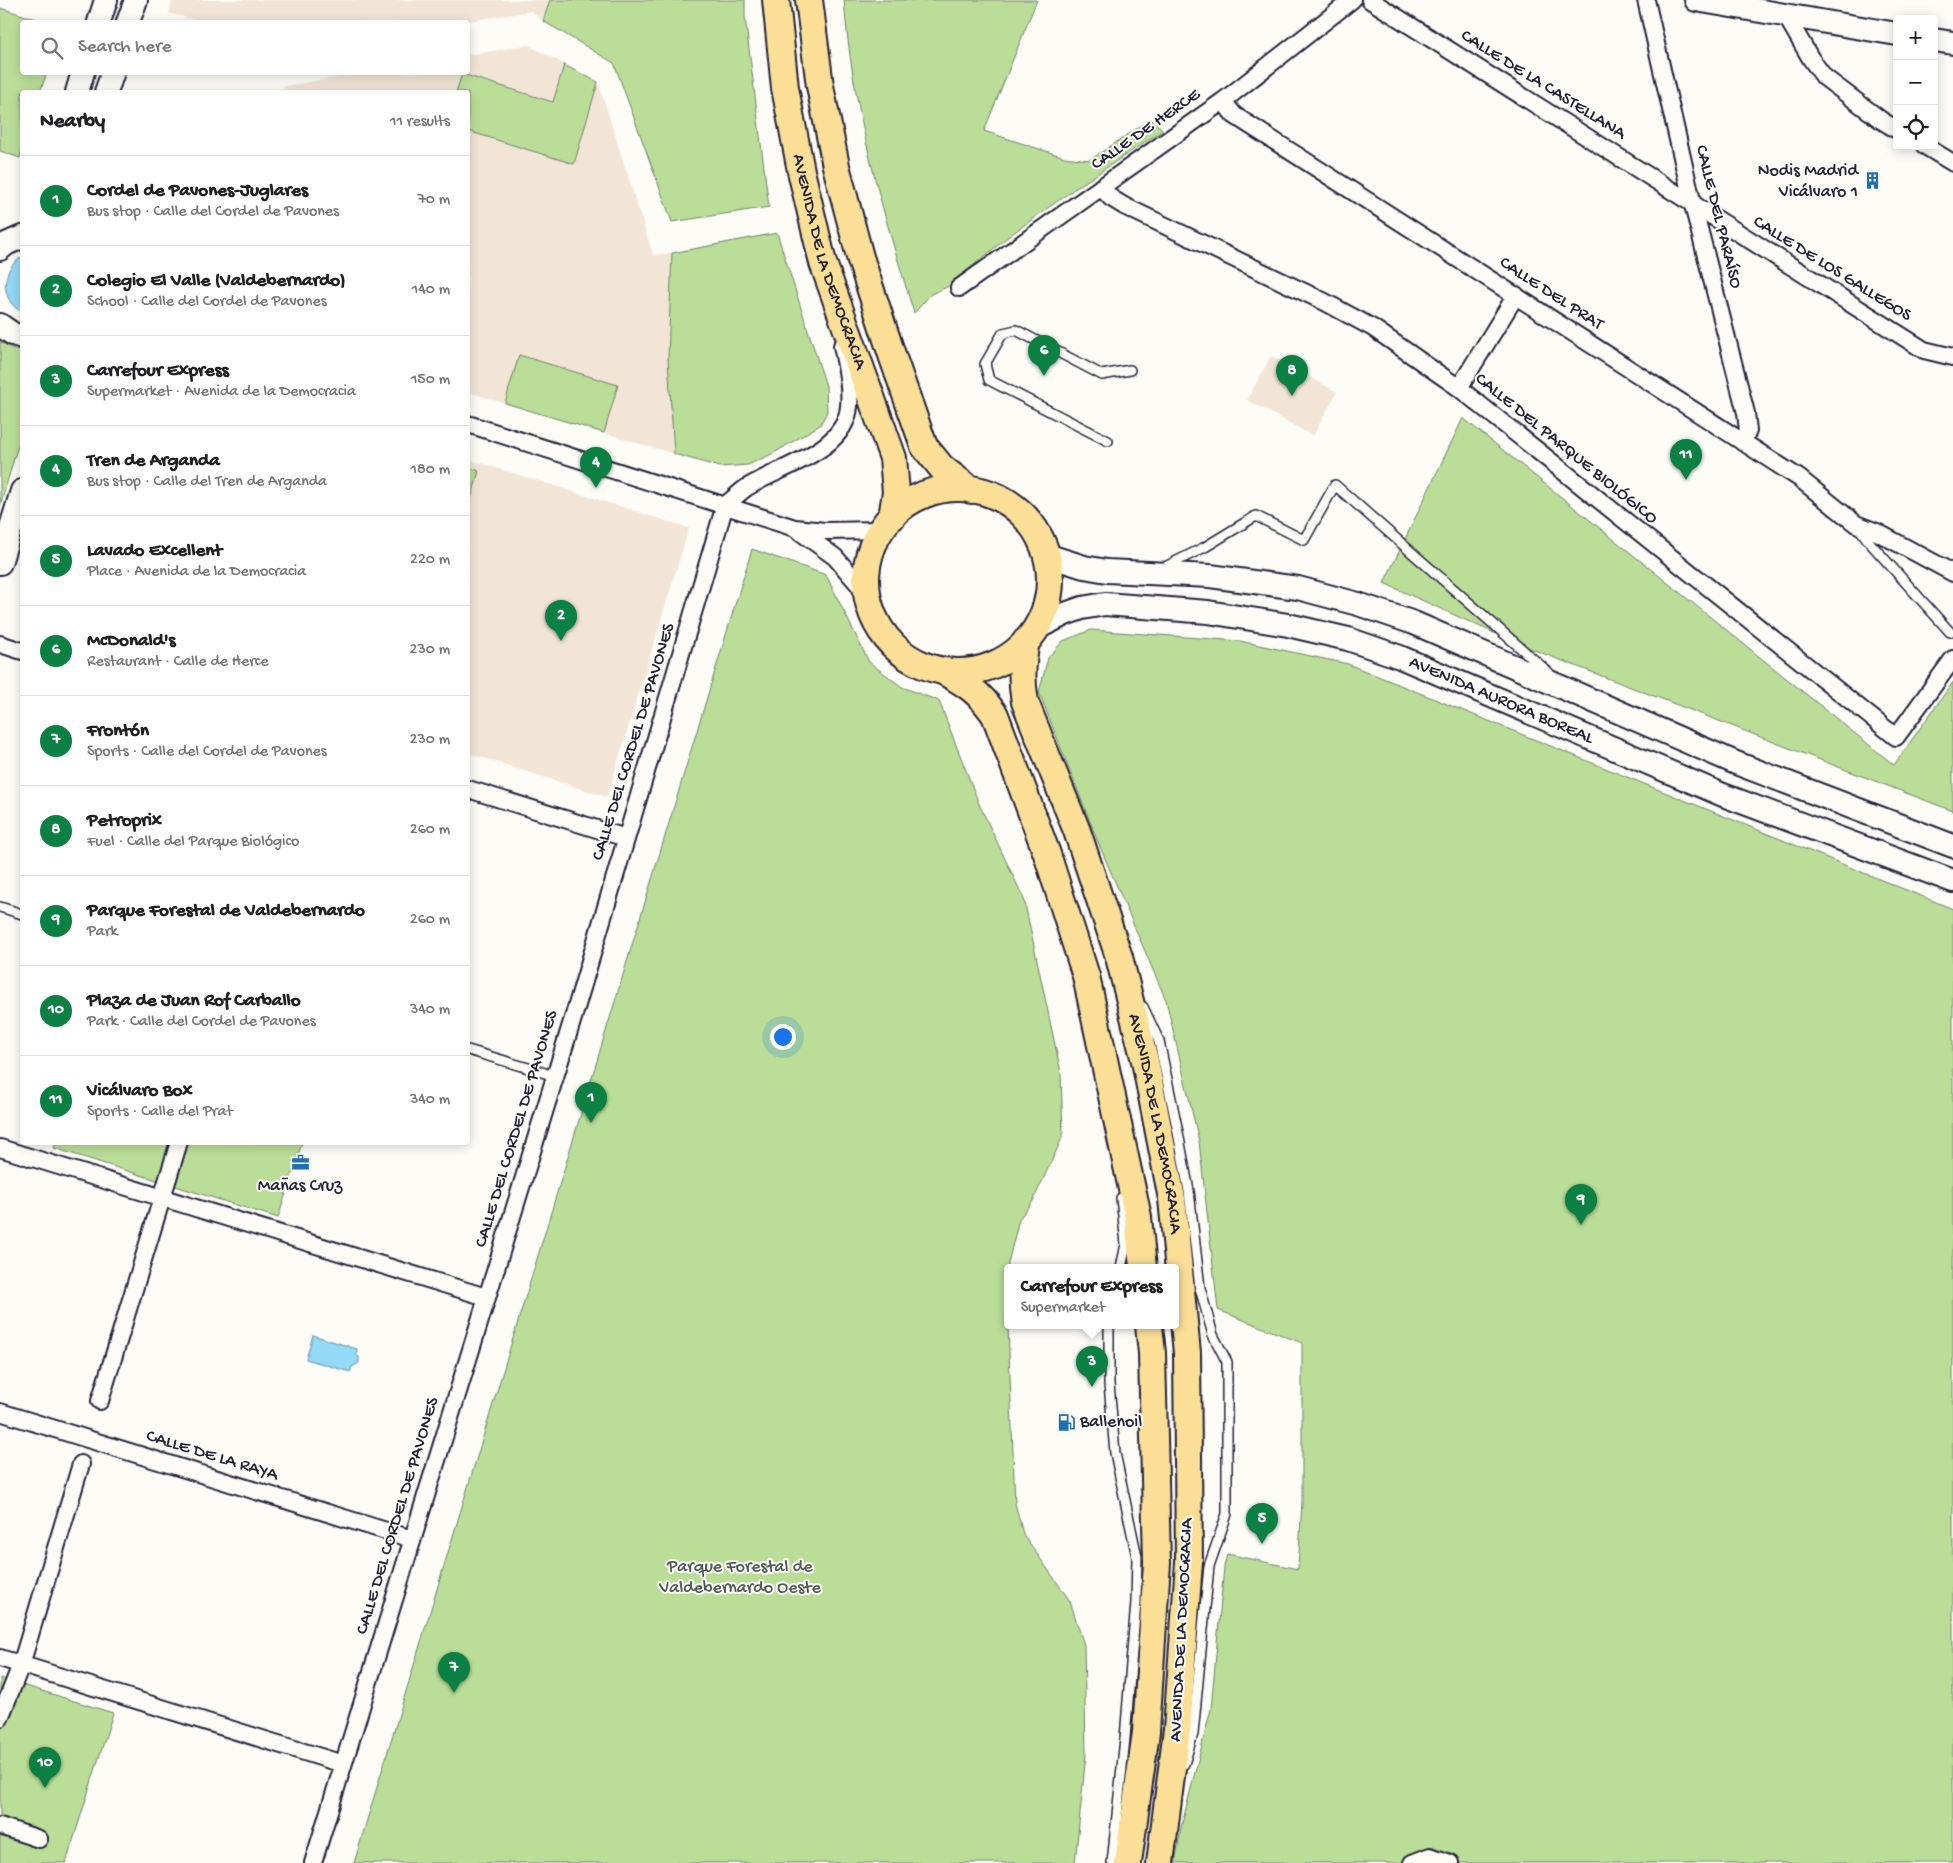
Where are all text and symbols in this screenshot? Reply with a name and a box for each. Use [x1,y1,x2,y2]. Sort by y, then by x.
map controls [1893,15,1938,150]
button: + [1893,15,1938,60]
search box [20,20,470,75]
street label: CALLE DE LA CASTELLANA [1457,26,1631,145]
icon: search [38,34,66,62]
text: Search here [78,36,172,59]
button: − [1893,60,1938,105]
street label: CALLE DE HERCE [1087,84,1205,175]
button: locate [1893,105,1938,150]
text: Nearby [40,110,105,135]
text: 11 results [390,113,450,132]
street label: CALLE DEL PARAÍSO [1690,143,1746,291]
street label: AVENIDA DE LA DEMOCRACIA [787,152,871,374]
place label: Nodis Madrid Vicálvaro 1 [1758,161,1859,203]
building icon: Nodis Madrid Vicálvaro 1 [1862,171,1882,191]
text: Cordel de Pavones-Juglares [87,180,308,203]
text: 1 [53,191,59,210]
text: 70 m [417,191,450,210]
text: Bus stop · Calle del Cordel de Pavones [87,203,339,222]
street label: CALLE DE LOS GALLEGOS [1749,212,1916,327]
street label: CALLE DEL PRAT [1495,253,1608,336]
text: Colegio El Valle (Valdebernardo) [87,270,346,293]
text: 2 [52,281,60,300]
text: 140 m [412,281,450,300]
text: School · Calle del Cordel de Pavones [87,293,327,312]
pin: 6 [1028,335,1060,376]
pin: 8 [1276,355,1308,396]
text: Carrefour Express [87,360,229,383]
street label: CALLE DEL PARQUE BIOLÓGICO [1470,369,1662,529]
text: 3 [52,371,60,390]
text: 150 m [411,371,450,390]
text: Supermarket · Avenida de la Democracia [87,383,356,402]
pin: 11 [1670,439,1702,480]
pin: 4 [580,447,612,488]
text: Tren de Arganda [87,450,220,473]
text: 4 [52,461,60,480]
text: 180 m [411,461,450,480]
text: Bus stop · Calle del Tren de Arganda [87,473,327,492]
text: Lavado Excellent [87,540,222,563]
text: 5 [52,551,60,570]
text: 220 m [410,551,450,570]
text: Place · Avenida de la Democracia [87,563,306,582]
pin: 2 [545,600,577,641]
street label: CALLE DEL CORDEL DE PAVONES [588,620,680,863]
text: McDonald's [87,630,176,653]
text: 6 [52,641,60,660]
text: 230 m [410,641,450,660]
street label: AVENIDA AURORA BOREAL [1406,652,1598,749]
text: Restaurant · Calle de Herce [87,653,269,672]
text: Frontón [87,720,149,743]
text: 7 [52,731,60,750]
text: 230 m [410,731,450,750]
text: Sports · Calle del Cordel de Pavones [87,743,327,762]
text: Petroprix [87,810,162,833]
text: 8 [52,821,60,840]
text: 260 m [410,821,450,840]
text: Fuel · Calle del Parque Biológico [87,833,299,852]
text: Parque Forestal de Valdebernardo [87,900,365,923]
text: 9 [52,911,60,930]
text: 260 m [410,911,450,930]
text: Park [87,923,118,942]
text: Plaza de Juan Rof Carballo [87,990,301,1013]
text: 10 [48,1001,64,1020]
text: 340 m [410,1001,450,1020]
street label: CALLE DEL CORDEL DE PAVONES [471,1007,563,1250]
street label: AVENIDA DE LA DEMOCRACIA [1123,1011,1186,1236]
text: Park · Calle del Cordel de Pavones [87,1013,316,1032]
your location [770,1024,796,1050]
text: Vicálvaro Box [87,1080,192,1103]
pin: 1 [575,1082,607,1123]
text: 11 [50,1091,62,1110]
text: 340 m [410,1091,450,1110]
text: Sports · Calle del Prat [87,1103,233,1122]
office icon: Mañas Cruz [290,1153,310,1173]
place label: Mañas Cruz [258,1176,343,1197]
pin: 9 [1565,1184,1597,1225]
popup [1004,1264,1179,1329]
text: Carrefour Express [1021,1276,1162,1299]
text: Supermarket [1021,1299,1105,1318]
pin: 3 [1076,1346,1108,1387]
street label: CALLE DEL CORDEL DE PAVONES [352,1394,444,1637]
fuel station icon: Ballenoil [1056,1412,1076,1432]
place label: Ballenoil [1079,1412,1142,1433]
street label: CALLE DE LA RAYA [144,1426,282,1486]
pin: 5 [1246,1503,1278,1544]
street label: AVENIDA DE LA DEMOCRACIA [1166,1516,1198,1742]
park label: Parque Forestal de Valdebernardo Oeste [658,1557,821,1599]
pin: 7 [438,1652,470,1693]
pin: 10 [29,1747,61,1788]

